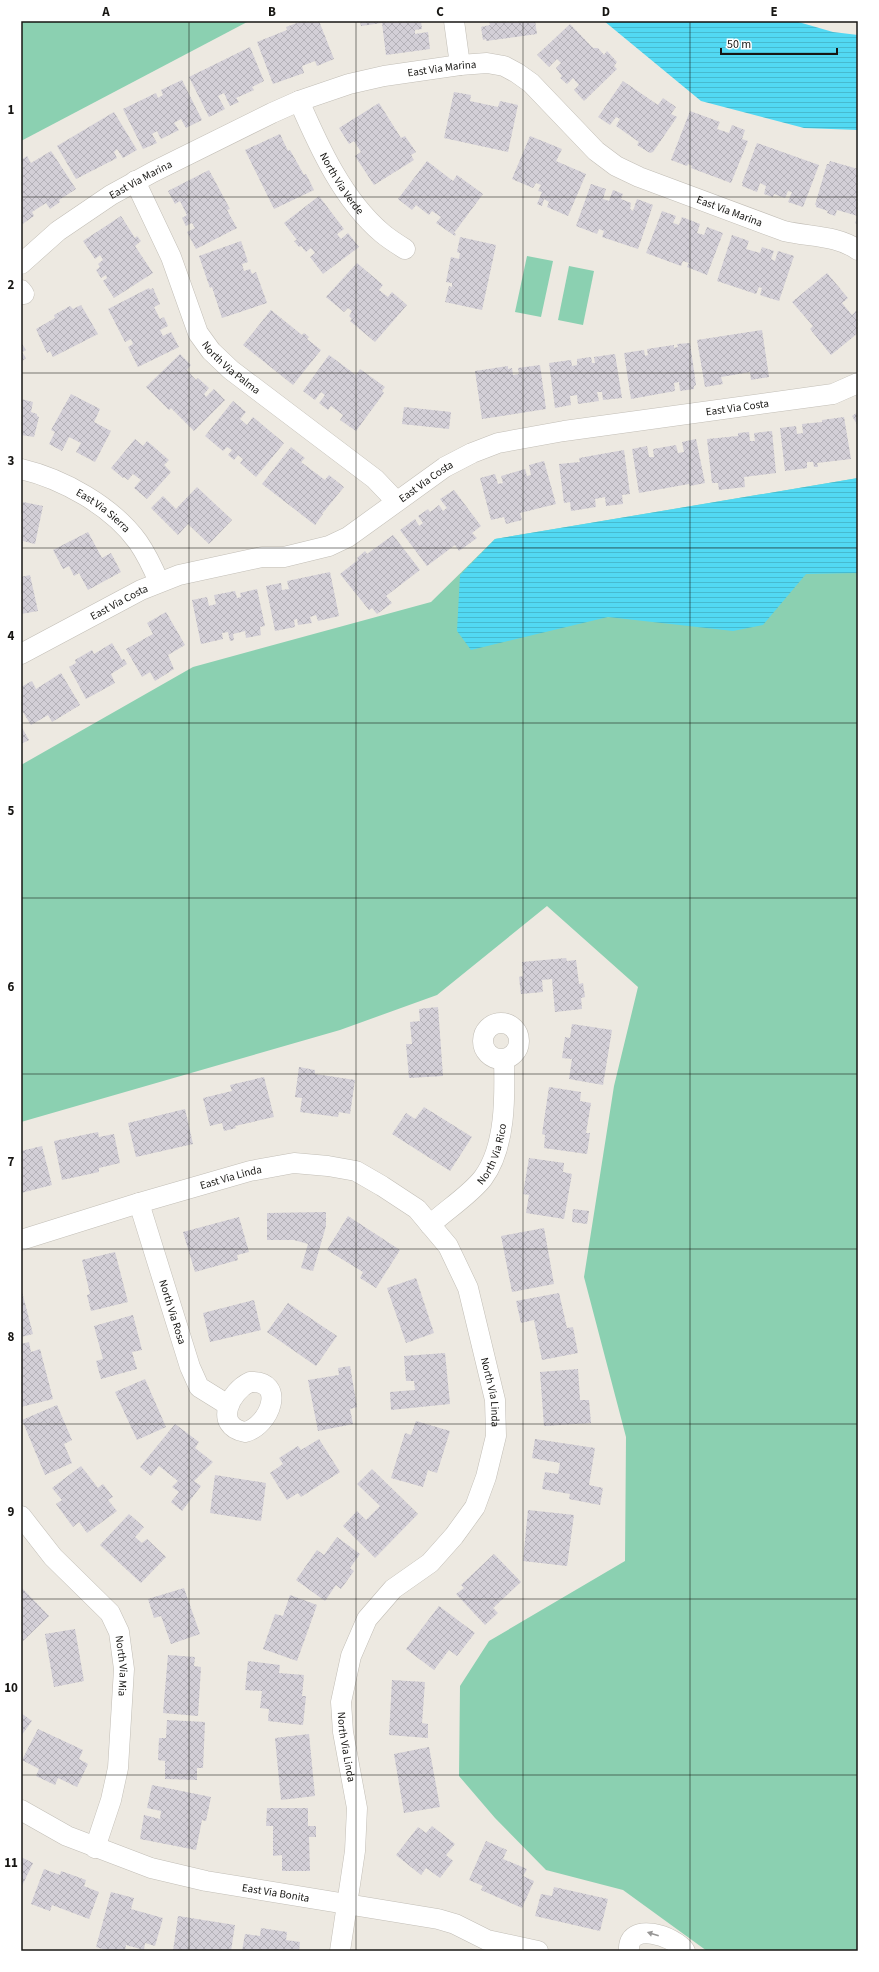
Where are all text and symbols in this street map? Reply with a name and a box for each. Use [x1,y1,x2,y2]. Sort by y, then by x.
text: A [101,3,110,21]
text: B [268,3,276,21]
text: C [436,3,444,21]
text: D [602,3,610,21]
text: E [770,3,778,21]
scale bar [721,30,837,56]
text: 50 m [727,36,751,53]
street label: East Via Marina [406,56,477,80]
text: 1 [8,101,15,119]
street label: North Via Verde [316,150,368,218]
street label: East Via Marina [106,156,174,202]
street label: East Via Marina [694,192,765,230]
text: 2 [8,276,15,294]
street label: North Via Palma [199,338,264,397]
street label: East Via Costa [705,395,770,419]
text: 3 [8,452,15,470]
street label: East Via Costa [396,457,456,506]
street label: East Via Sierra [74,484,134,535]
street label: East Via Costa [87,581,150,623]
text: 4 [8,627,15,645]
text: 5 [8,802,15,820]
text: 6 [8,978,15,996]
street label: North Via Rico [473,1122,510,1188]
text: 7 [8,1153,15,1171]
street label: East Via Linda [198,1162,263,1193]
street label: North Via Rosa [156,1278,190,1346]
text: 8 [8,1328,15,1346]
street label: North Via Linda [477,1356,503,1427]
text: 9 [8,1503,15,1521]
street label: North Via Mia [112,1634,132,1697]
text: 10 [4,1679,18,1697]
street label: North Via Linda [334,1711,360,1783]
text: 11 [4,1854,18,1872]
street label: East Via Bonita [241,1880,311,1905]
one-way arrow [647,1931,659,1937]

